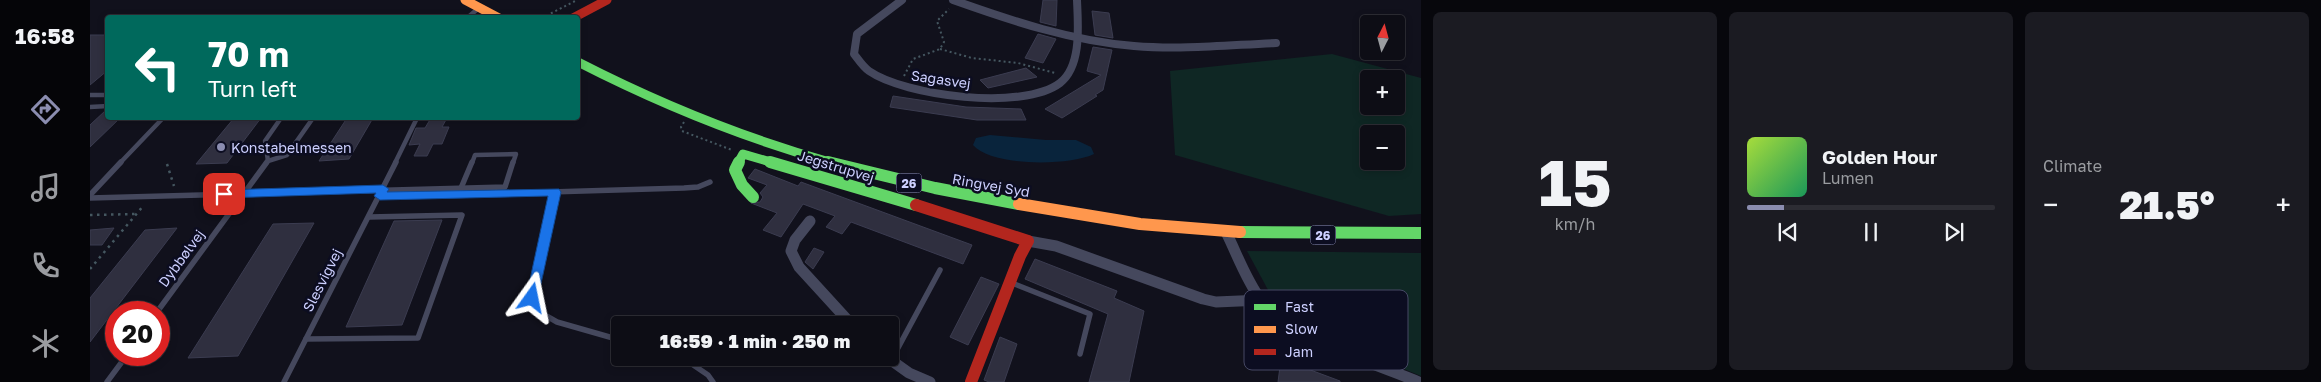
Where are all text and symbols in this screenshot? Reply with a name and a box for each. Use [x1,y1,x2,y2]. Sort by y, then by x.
north arrow [1360,15,1405,60]
map controls [1360,15,1405,170]
text: 16:58 [15,22,75,49]
text: 70 m [208,33,289,75]
icon: left [125,35,190,100]
street label: Sagasvej [910,66,972,92]
button: + [1360,70,1405,115]
text: Turn left [208,75,297,102]
icon: directions [28,92,63,127]
button: − [1360,125,1405,170]
place label: Konstabelmessen [231,139,352,156]
marker: Konstabelmessen [215,141,227,153]
text: 15 [1538,142,1612,220]
text: Golden Hour [1822,145,1937,168]
street label: Jegstrupvej [796,146,876,186]
text: Climate [2043,156,2102,176]
text: Lumen [1822,168,1874,188]
icon: music [28,170,63,205]
street label: Ringvej Syd [951,170,1031,200]
pin [203,173,245,215]
road number: 26 [896,174,922,192]
icon: arrive [210,180,238,208]
text: 21.5° [2120,182,2214,227]
text: − [2043,188,2058,221]
text: + [2276,188,2291,221]
text: km/h [1555,214,1595,234]
icon: previous [1774,218,1802,246]
icon: pause [1857,218,1885,246]
icon: next [1940,218,1968,246]
street label: Dybbølvej [154,226,208,290]
road number: 26 [1310,226,1336,244]
street label: Slesvigvej [299,246,345,314]
icon: phone [28,248,63,283]
position arrow [505,271,557,323]
legend [1244,290,1408,370]
text: Fast [1285,298,1314,315]
speed limit sign: 20 [105,301,170,366]
text: Slow [1285,320,1318,337]
icon: climate [28,326,63,361]
text: 16:59 · 1 min · 250 m [660,329,850,352]
text: Jam [1285,343,1313,360]

